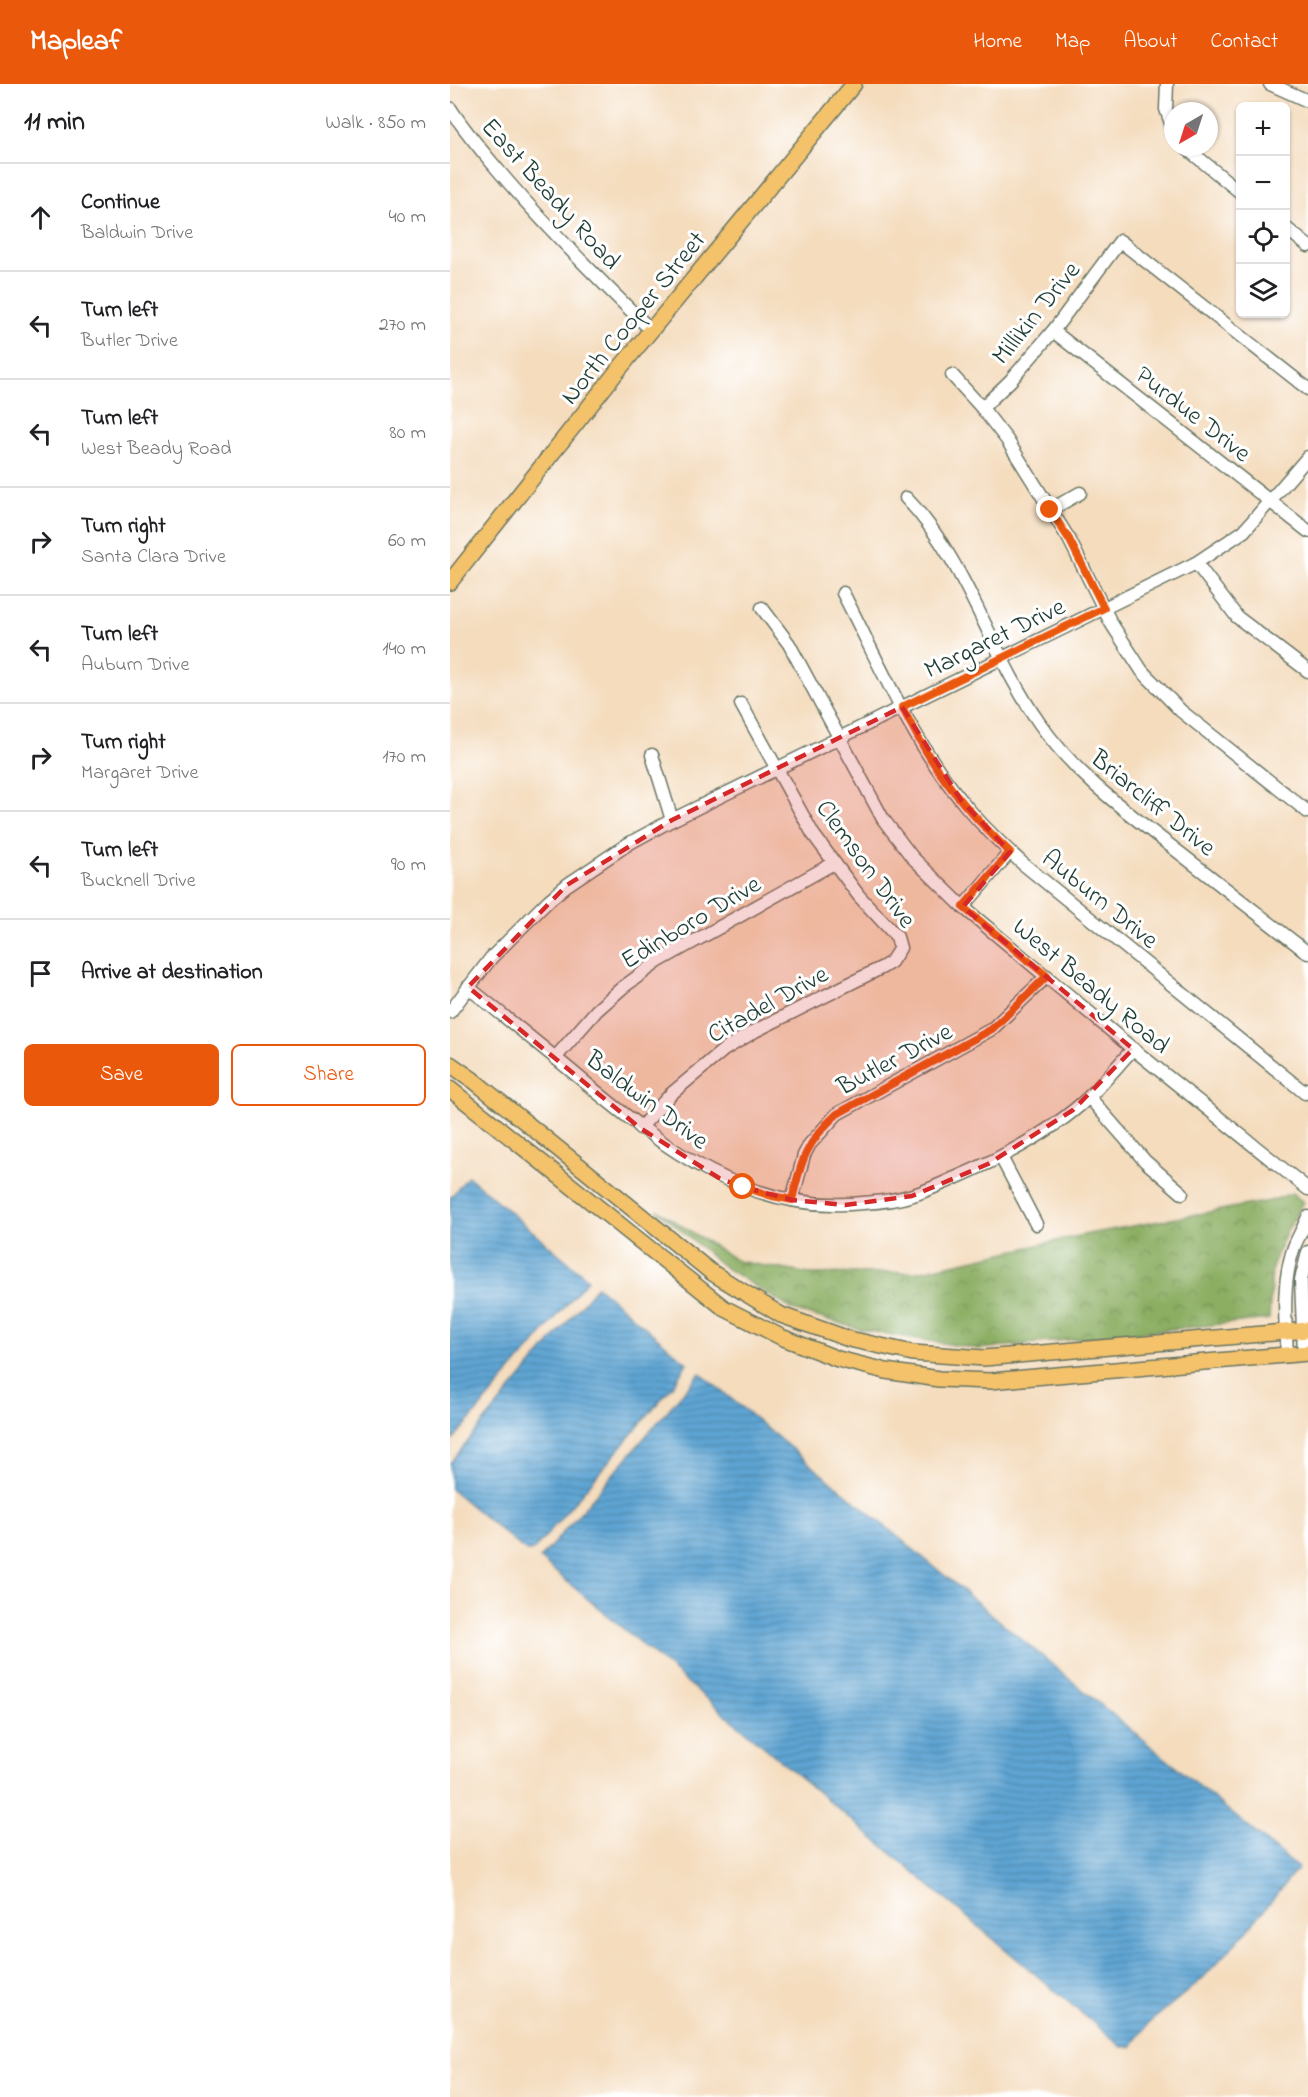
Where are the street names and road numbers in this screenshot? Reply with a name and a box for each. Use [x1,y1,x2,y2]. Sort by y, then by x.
street label: East Beady Road [471,110,629,280]
street label: North Cooper Street [552,224,717,414]
street label: Millikin Drive [984,254,1091,374]
street label: Purdue Drive [1126,358,1259,473]
street label: Margaret Drive [918,589,1073,690]
street label: Briarcliff Drive [1080,741,1224,867]
street label: Clemson Drive [805,793,924,937]
street label: Auburn Drive [1032,841,1166,960]
street label: Edinboro Drive [614,867,769,980]
street label: West Beady Road [1003,910,1177,1065]
street label: Citadel Drive [701,957,836,1055]
street label: Butler Drive [830,1014,960,1107]
street label: Baldwin Drive [576,1042,716,1161]

